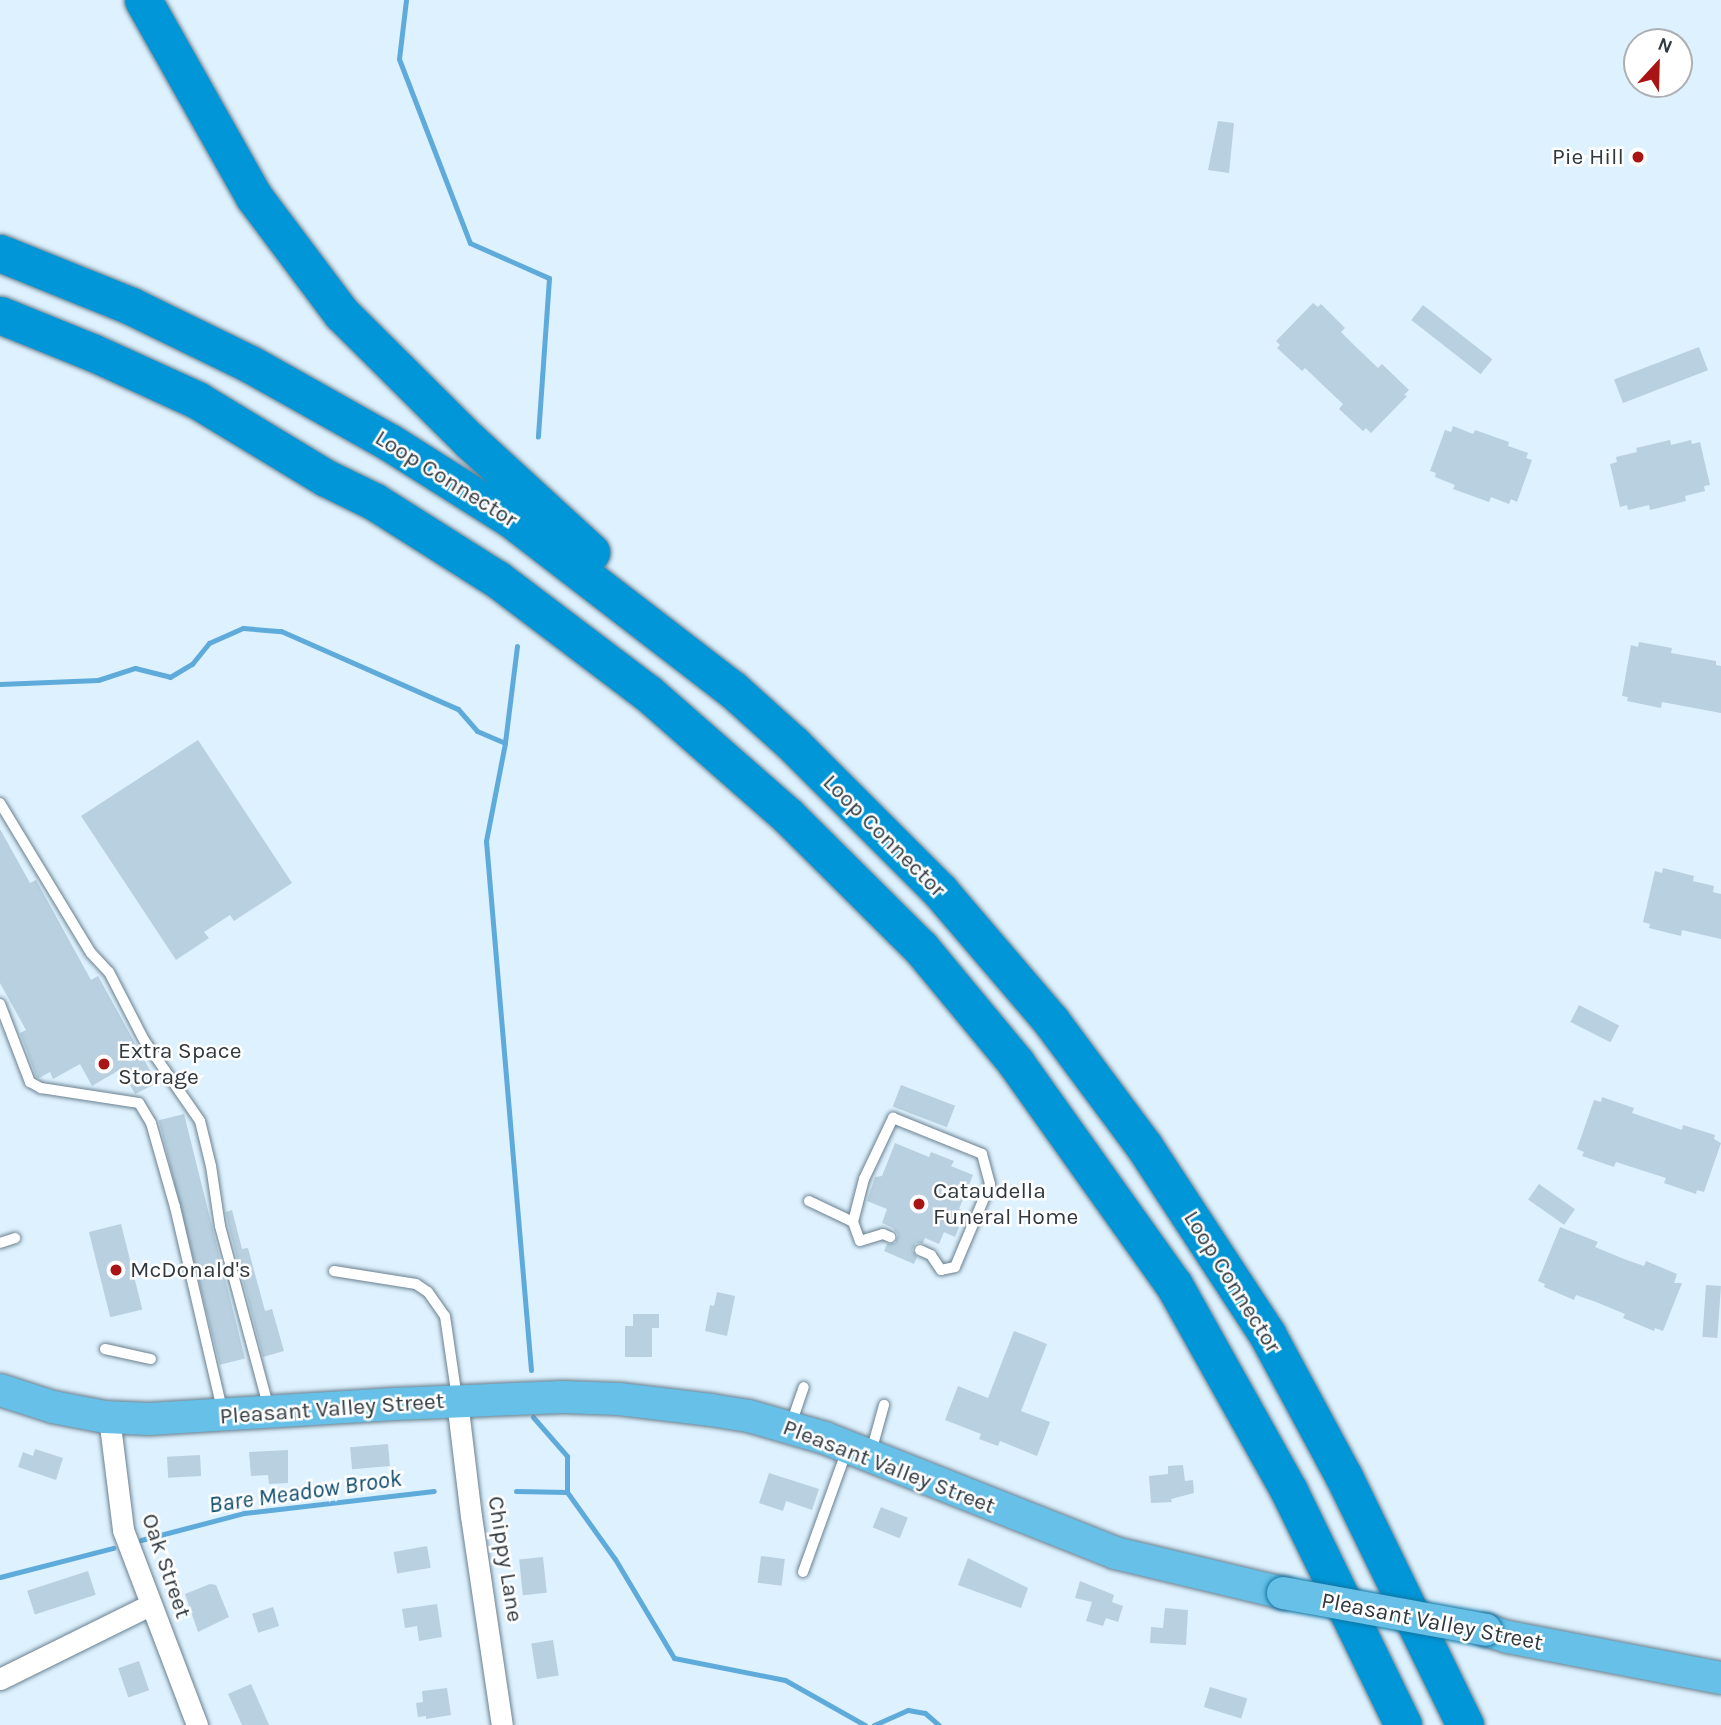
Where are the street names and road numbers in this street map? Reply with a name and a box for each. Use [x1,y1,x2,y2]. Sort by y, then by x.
street label: Loop Connector [370,424,522,534]
street label: Loop Connector [817,769,951,903]
street label: Loop Connector [1177,1206,1287,1358]
street label: Pleasant Valley Street [219,1387,445,1431]
street label: Pleasant Valley Street [779,1414,999,1520]
street label: Chippy Lane [481,1494,529,1624]
street label: Oak Street [135,1510,197,1622]
street label: Pleasant Valley Street [1319,1587,1545,1657]

